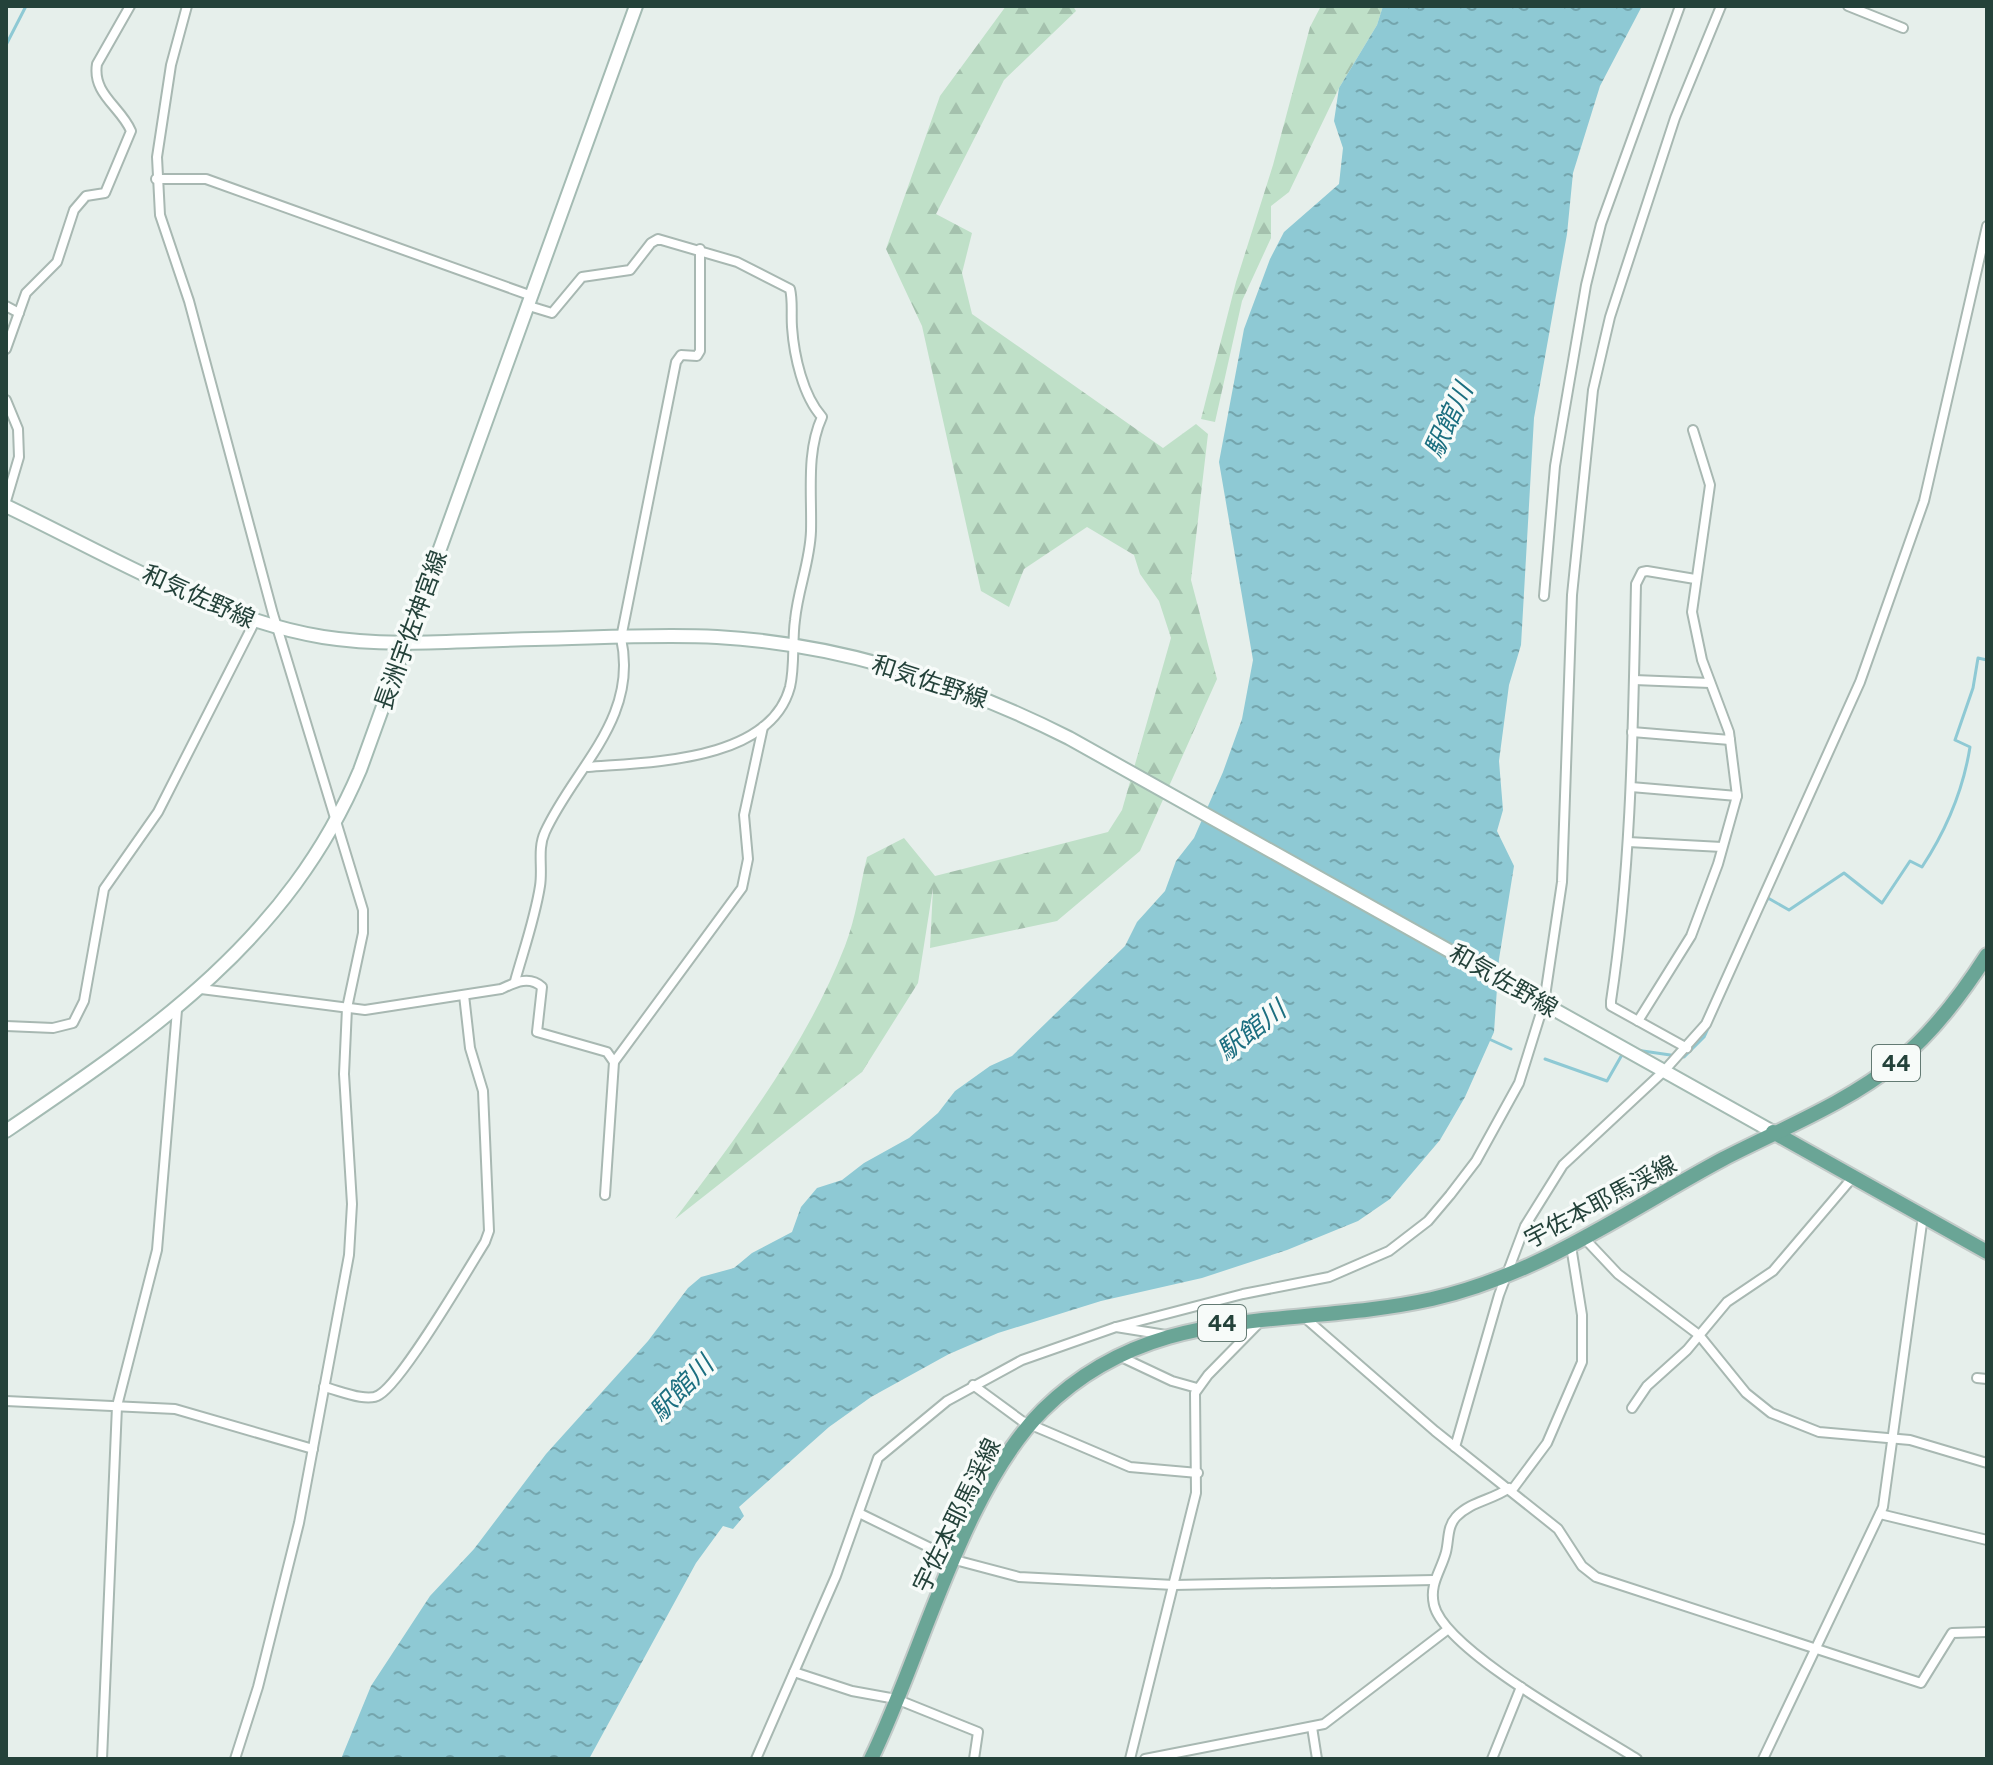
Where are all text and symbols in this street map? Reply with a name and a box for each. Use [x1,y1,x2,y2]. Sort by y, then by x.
water label: 駅館川 [1417,375,1480,462]
street label: 長洲宇佐神宮線 [368,546,452,714]
street label: 和気佐野線 [138,559,260,633]
street label: 和気佐野線 [869,649,991,713]
street label: 和気佐野線 [1445,938,1563,1022]
water label: 駅館川 [1211,992,1294,1066]
road number: 44 [1872,1045,1920,1081]
street label: 宇佐本耶馬渓線 [1519,1149,1681,1253]
road number: 44 [1198,1305,1246,1341]
water label: 駅館川 [643,1347,721,1427]
street label: 宇佐本耶馬渓線 [907,1433,1005,1597]

